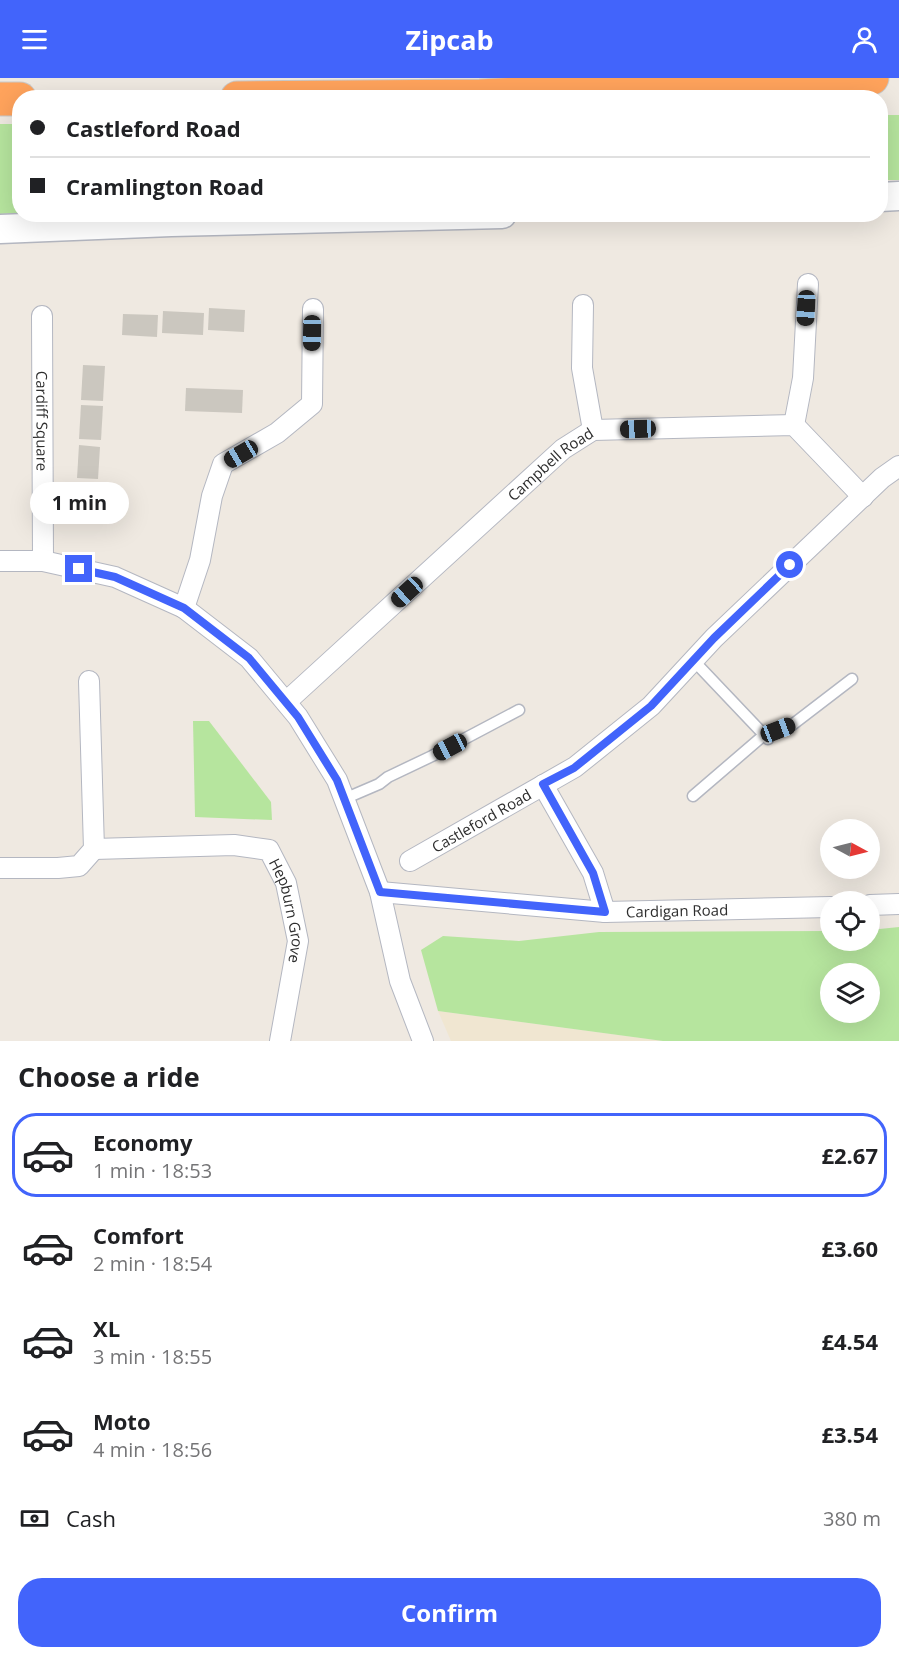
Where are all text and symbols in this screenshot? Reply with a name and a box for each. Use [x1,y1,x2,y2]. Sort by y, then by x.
text: Zipcab [405,21,494,58]
icon: menu [18,23,51,56]
icon: person [848,23,881,56]
text: Castleford Road [66,113,241,143]
text: Cramlington Road [66,171,264,201]
car [796,290,816,326]
car [303,315,321,351]
street label: Cardiff Square [32,371,53,471]
car [620,419,656,439]
street label: Campbell Road [503,422,597,505]
car [221,437,261,471]
callout: 1 min [29,482,128,524]
text: 1 min [52,489,107,516]
route start [776,551,803,578]
route end [65,555,92,582]
car [388,573,426,611]
car [758,715,798,745]
car [430,731,470,763]
street label: Castleford Road [428,784,535,857]
north arrow [820,819,880,879]
map controls [820,819,880,1023]
street label: Hepburn Grove [265,855,308,965]
button: locate [820,891,880,951]
street label: Cardigan Road [626,899,728,922]
button: layers [820,963,880,1023]
text: Choose a ride [18,1058,200,1095]
text: Economy [93,1127,192,1157]
icon: car [21,1128,75,1182]
text: £2.67 [821,1140,878,1170]
text: 1 min · 18:53 [93,1157,212,1184]
text: Comfort [93,1220,184,1250]
icon: car [21,1221,75,1275]
text: £3.60 [821,1233,878,1263]
text: 2 min · 18:54 [93,1250,212,1277]
text: XL [93,1313,120,1343]
icon: car [21,1314,75,1368]
text: £4.54 [821,1326,878,1356]
text: 3 min · 18:55 [93,1343,212,1370]
text: Moto [93,1406,151,1436]
icon: car [21,1407,75,1461]
text: £3.54 [821,1419,878,1449]
text: 4 min · 18:56 [93,1436,212,1463]
icon: cash [18,1502,51,1535]
text: Cash [66,1503,116,1533]
text: 380 m [823,1505,881,1532]
button: Confirm [18,1578,881,1647]

